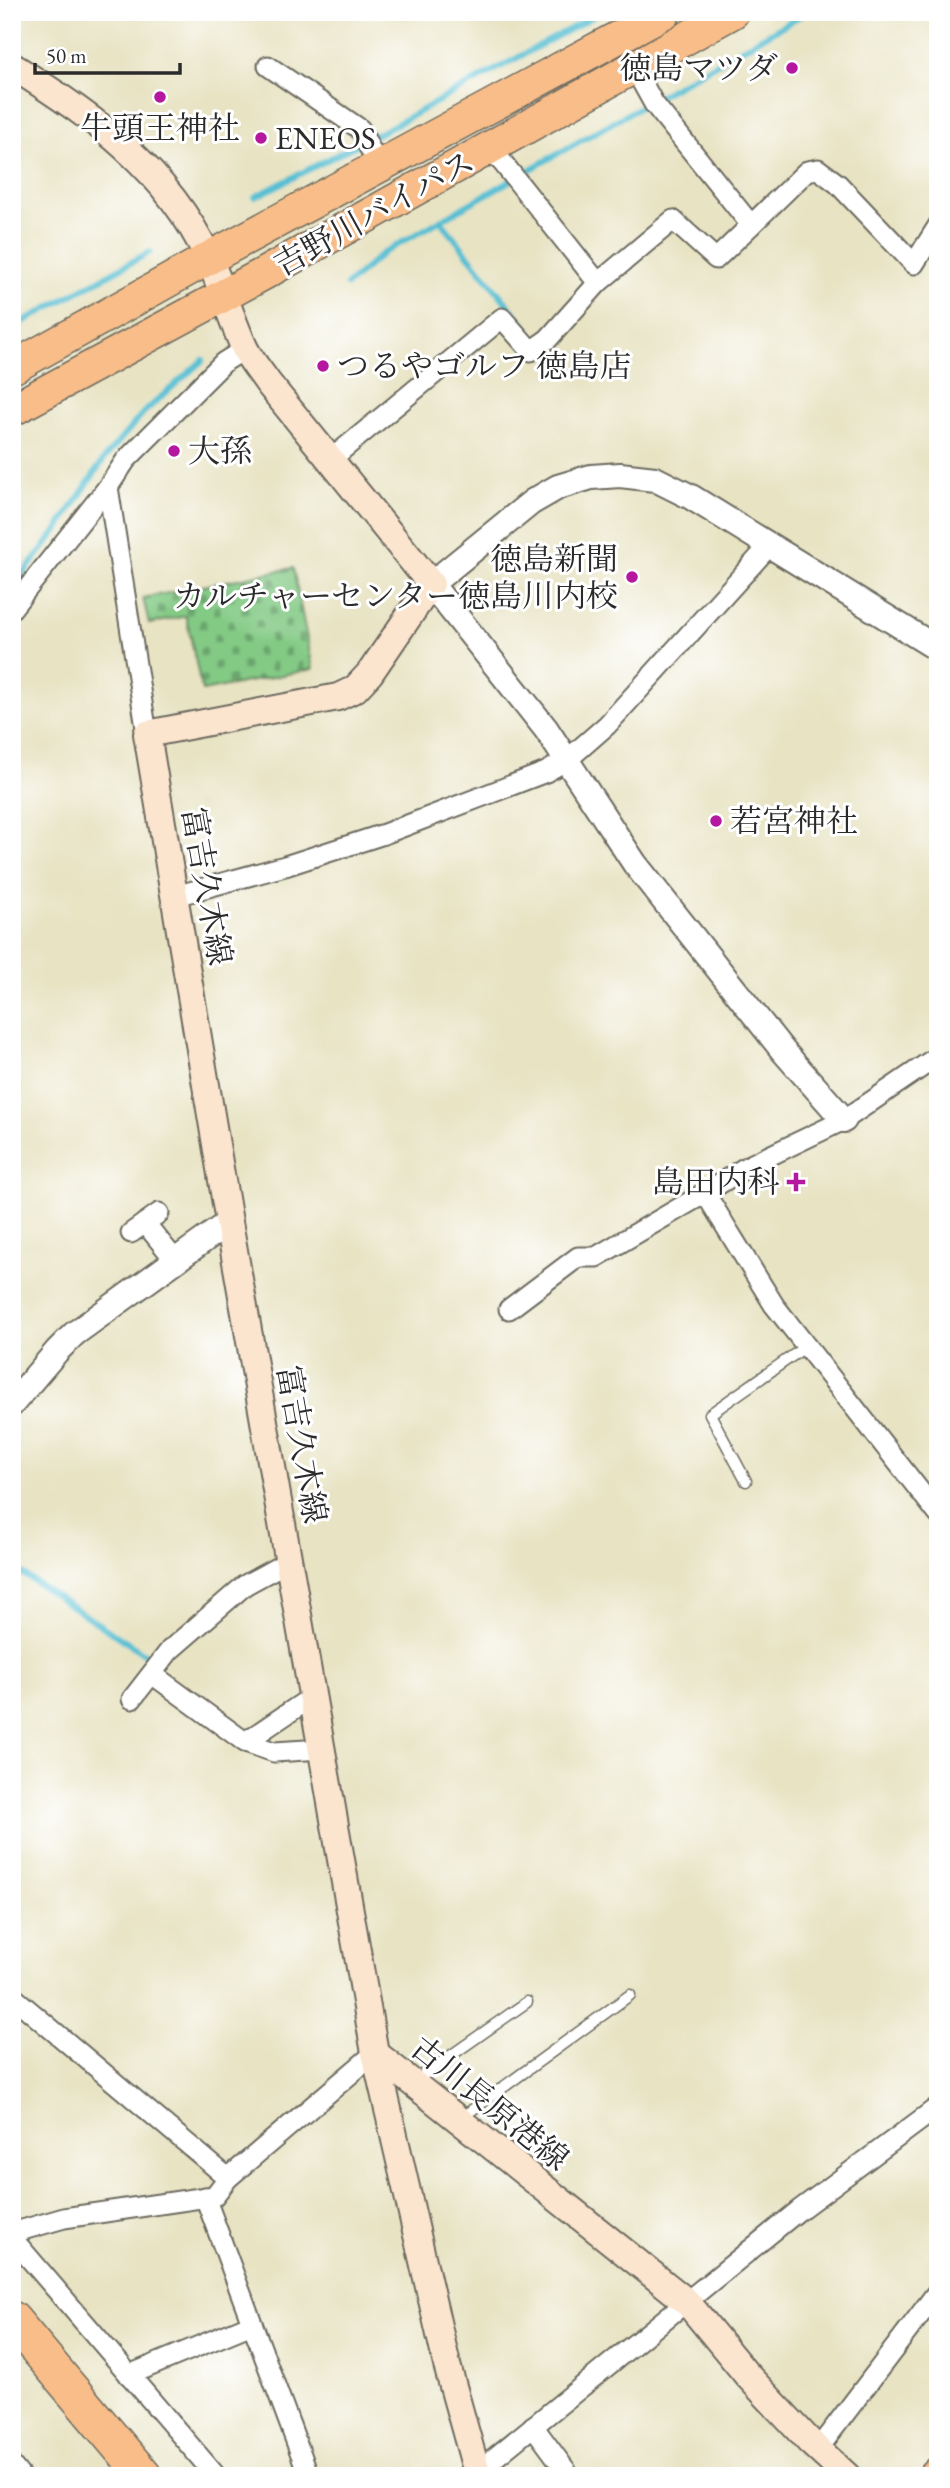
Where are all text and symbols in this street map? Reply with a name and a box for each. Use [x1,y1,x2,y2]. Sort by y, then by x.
scale bar [35,32,180,76]
text: 50 m [46,42,87,69]
place label: 徳島マツダ [619,47,778,89]
marker: 徳島マツダ [784,60,800,76]
marker: 牛頭王神社 [152,89,168,105]
place label: 牛頭王神社 [80,107,240,149]
place label: ENEOS [275,117,376,159]
marker: ENEOS [253,130,269,146]
street label: 吉野川バイパス [266,140,482,286]
place label: つるやゴルフ 徳島店 [337,345,631,387]
marker: つるやゴルフ 徳島店 [315,358,331,374]
place label: 大孫 [188,430,252,472]
marker: 大孫 [166,443,182,459]
place label: 徳島新聞 カルチャーセンター徳島川内校 [173,538,618,617]
marker: 徳島新聞 カルチャーセンター徳島川内校 [624,569,640,585]
place label: 若宮神社 [730,800,858,842]
street label: 富吉久木線 [172,804,242,968]
marker: 若宮神社 [708,813,724,829]
place label: 島田内科 [652,1161,780,1203]
marker: 島田内科 [786,1172,806,1192]
street label: 富吉久木線 [267,1362,337,1526]
street label: 古川長原港線 [402,2026,578,2180]

